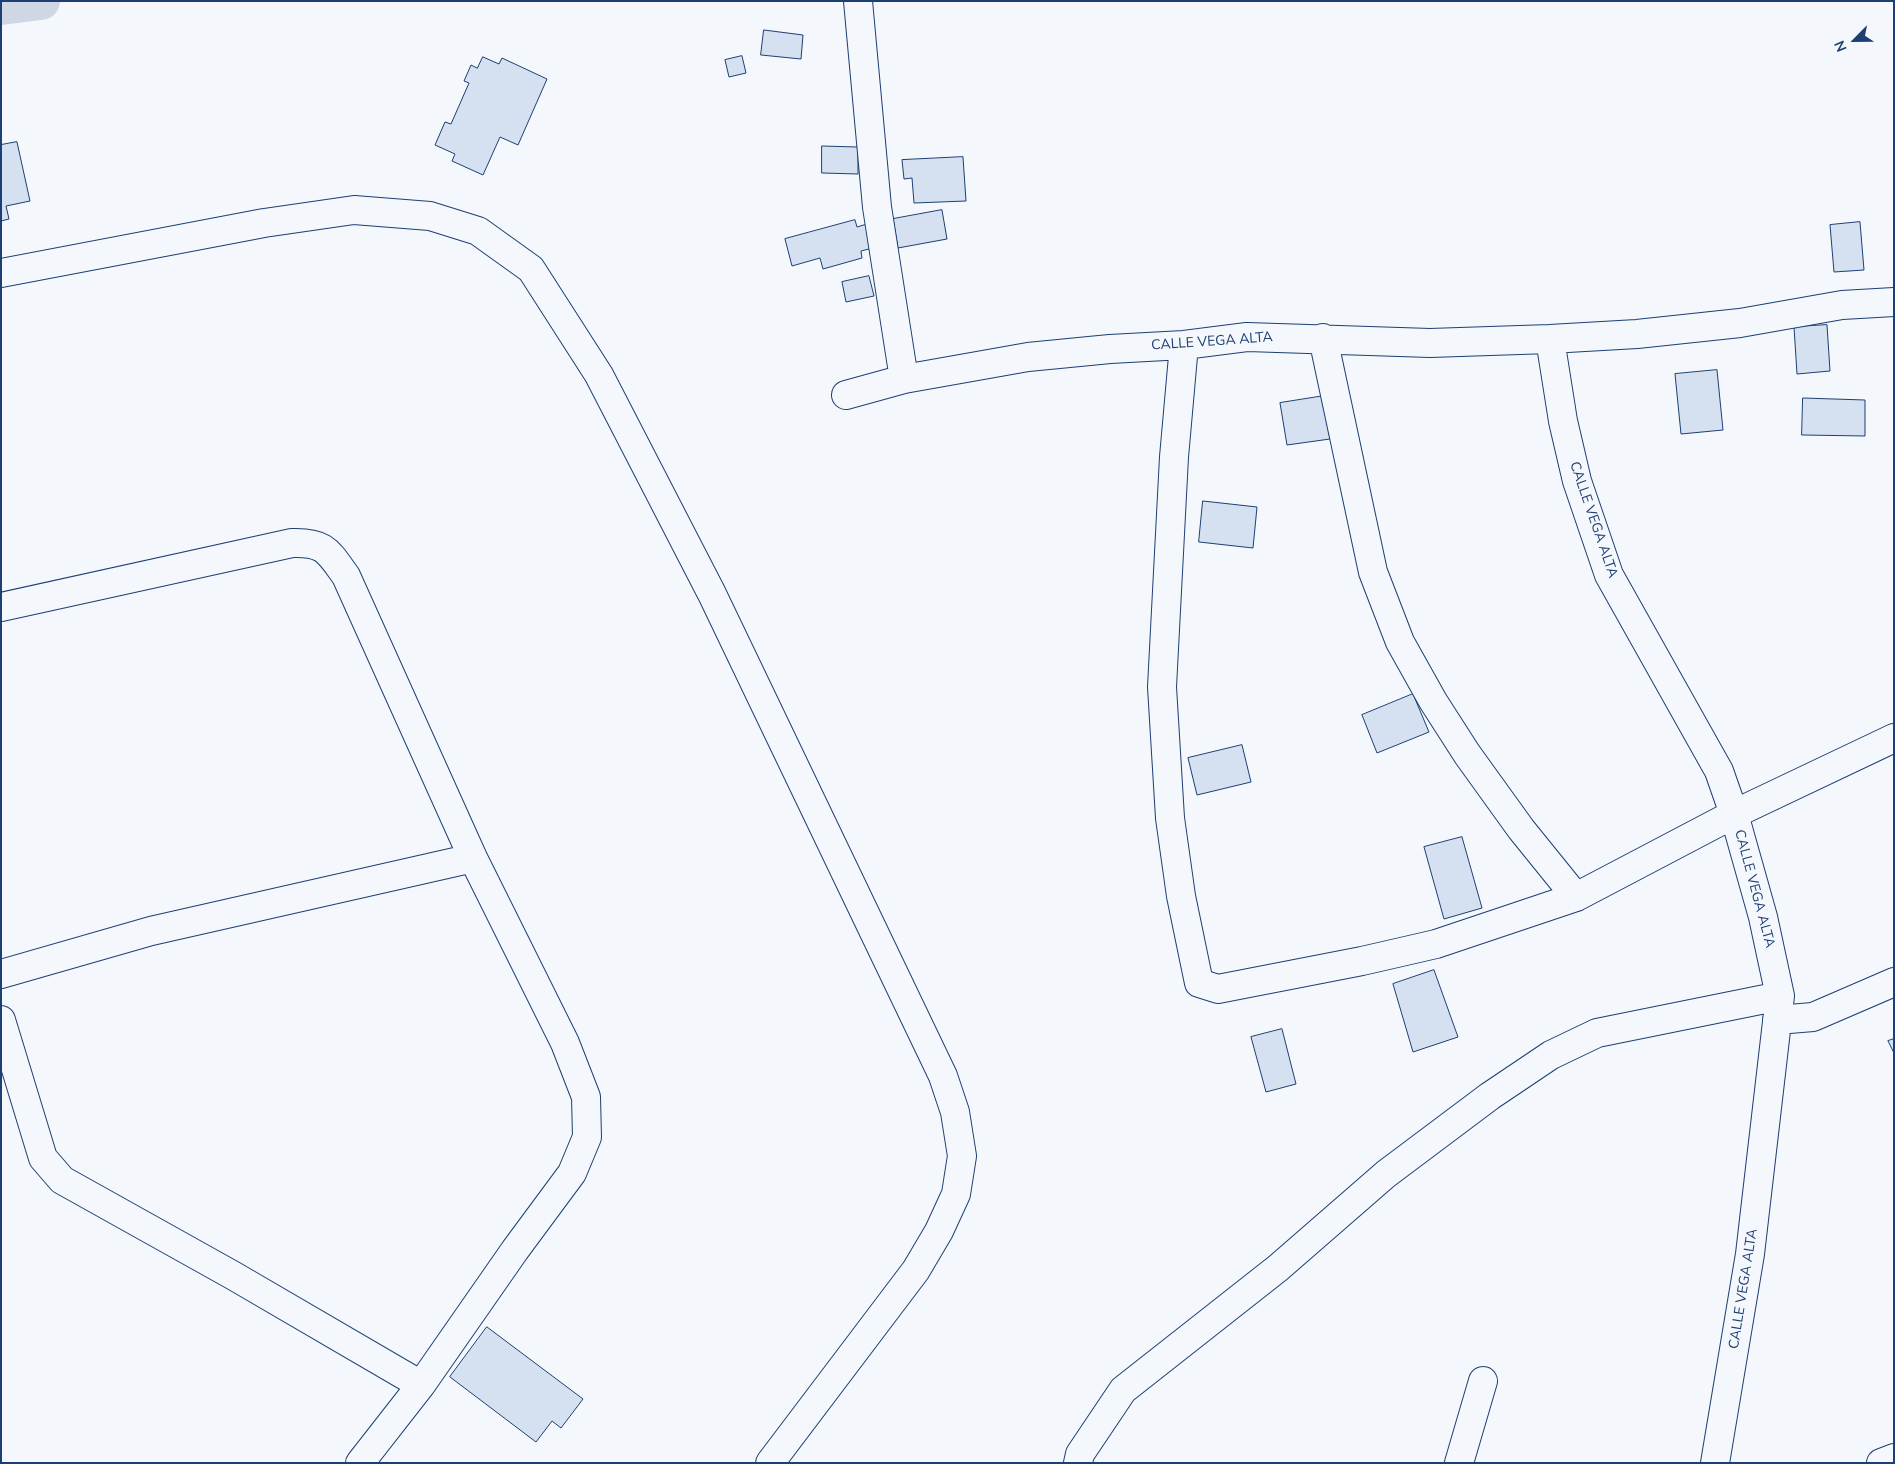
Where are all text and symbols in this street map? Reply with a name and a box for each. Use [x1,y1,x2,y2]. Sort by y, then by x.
north arrow [1830,15,1880,65]
text: N [1830,38,1852,55]
street label: CALLE VEGA ALTA [1151,329,1273,355]
street label: CALLE VEGA ALTA [1565,460,1621,580]
street label: CALLE VEGA ALTA [1730,828,1778,950]
street label: CALLE VEGA ALTA [1726,1228,1762,1350]

